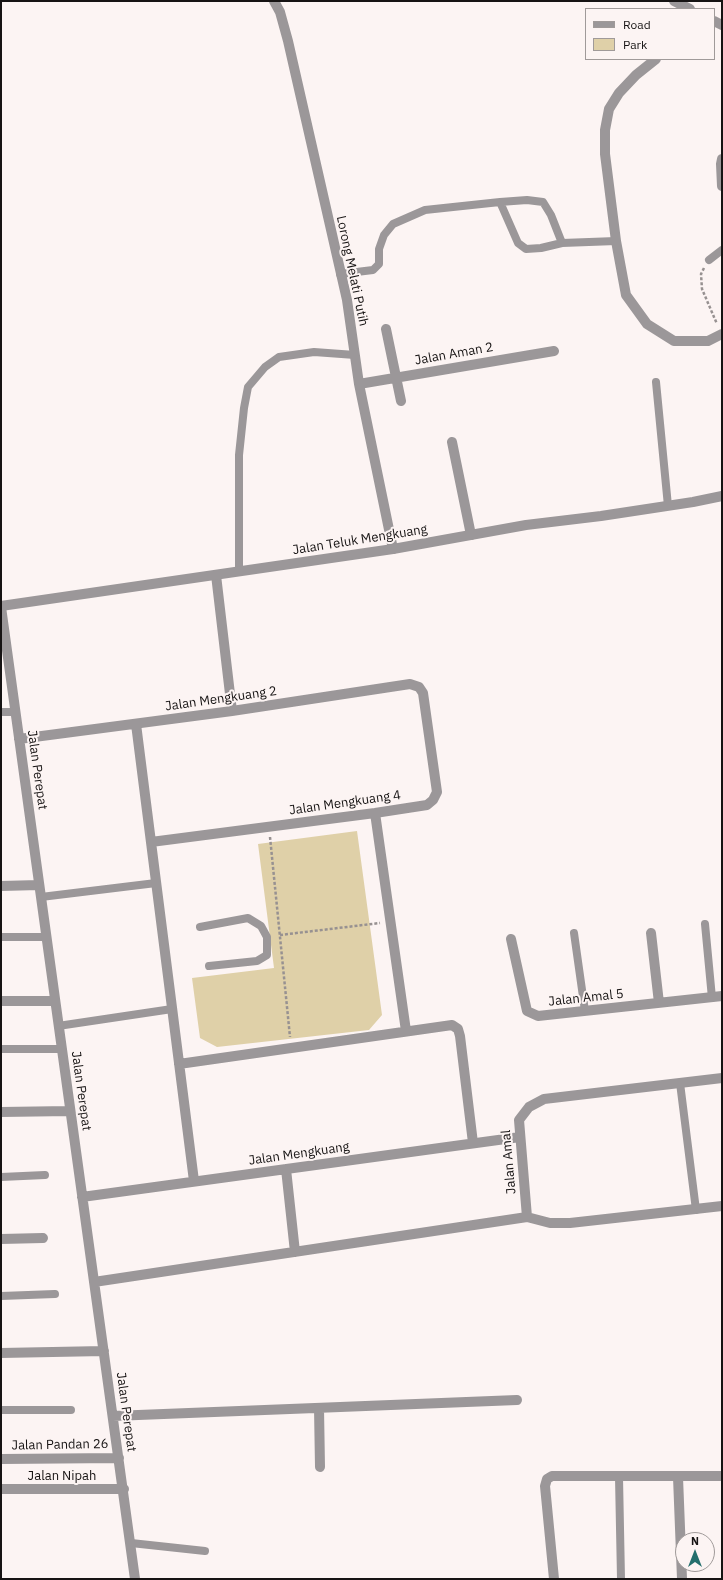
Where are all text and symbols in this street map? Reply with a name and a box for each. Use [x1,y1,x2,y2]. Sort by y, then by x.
legend [585,8,715,60]
text: Road [623,17,651,32]
text: Park [623,37,647,52]
street label: Lorong Melati Putih [333,214,371,328]
street label: Jalan Aman 2 [414,339,494,369]
street label: Jalan Teluk Mengkuang [291,522,429,558]
street label: Jalan Mengkuang 2 [164,683,278,715]
street label: Jalan Perepat [24,729,50,811]
street label: Jalan Mengkuang 4 [288,787,402,819]
street label: Jalan Amal 5 [548,986,624,1010]
street label: Jalan Perepat [68,1050,94,1132]
street label: Jalan Amal [498,1129,520,1195]
street label: Jalan Mengkuang [248,1139,350,1169]
street label: Jalan Perepat [113,1371,139,1453]
street label: Jalan Pandan 26 [11,1436,109,1454]
street label: Jalan Nipah [28,1468,96,1484]
north arrow [675,1532,715,1572]
text: N [691,1534,699,1548]

